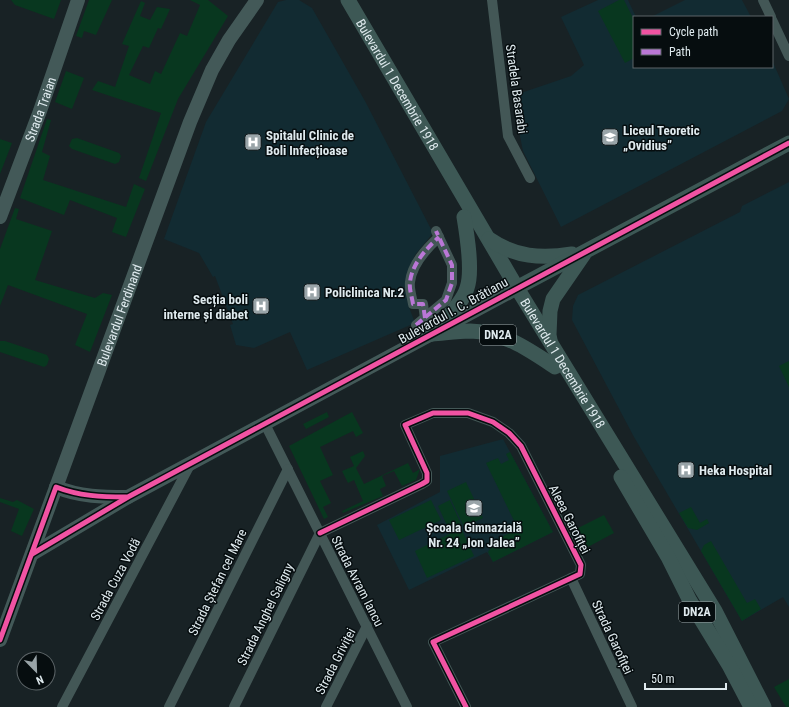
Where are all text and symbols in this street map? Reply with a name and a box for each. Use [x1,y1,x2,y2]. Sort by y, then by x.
street label: Bulevardul 1 Decembrie 1918 [353,16,442,153]
legend [633,16,773,68]
text: Cycle path [669,25,719,39]
street label: Stradela Basarabi [503,43,530,135]
text: Path [669,45,691,59]
street label: Strada Traian [22,75,59,144]
place label: Liceul Teoretic „Ovidius” [623,123,700,153]
school or university icon: Liceul Teoretic „Ovidius” [600,127,620,147]
place label: Spitalul Clinic de Boli Infecțioase [266,128,354,159]
hospital icon: Spitalul Clinic de Boli Infecțioase [243,132,263,152]
street label: Bulevardul Ferdinand [94,262,145,368]
street label: Bulevardul I. C. Brătianu [396,274,511,347]
hospital icon: Policlinica Nr.2 [302,282,322,302]
place label: Policlinica Nr.2 [325,285,405,300]
place label: Secția boli interne și diabet [164,292,248,323]
hospital icon: Secția boli interne și diabet [251,296,271,316]
street label: Bulevardul 1 Decembrie 1918 [517,296,608,431]
road number: DN2A [480,325,516,345]
hospital icon: Heka Hospital [676,460,696,480]
place label: Heka Hospital [699,463,772,478]
street label: Aleea Garofiței [545,482,593,557]
school or university icon: Școala Gimnazială Nr. 24 „Ion Jalea” [464,498,484,518]
place label: Școala Gimnazială Nr. 24 „Ion Jalea” [426,520,522,550]
street label: Strada Ștefan cel Mare [185,527,251,638]
street label: Strada Avram Iancu [328,533,387,629]
street label: Strada Cuza Vodă [87,536,143,623]
street label: Strada Anghel Saligny [234,560,297,668]
street label: Strada Garofiței [588,598,636,677]
road number: DN2A [679,602,715,622]
street label: Strada Griviței [312,626,359,697]
north arrow [16,651,56,691]
scale bar [645,665,726,691]
text: N [34,672,45,687]
text: 50 m [651,672,675,686]

